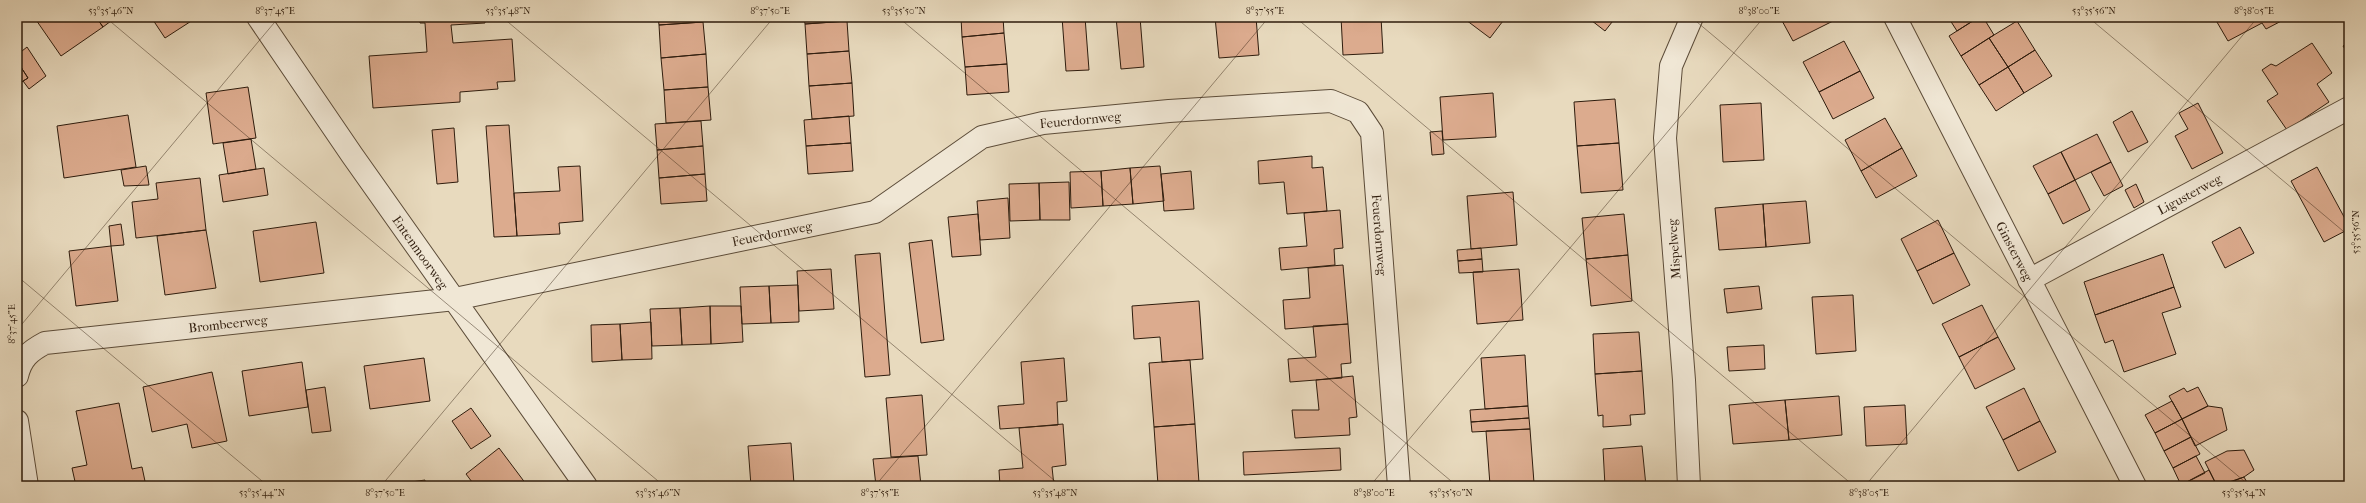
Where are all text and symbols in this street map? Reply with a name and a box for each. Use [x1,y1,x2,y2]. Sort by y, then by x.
text: 53°35'46"N [88,5,134,17]
text: 8°37'45"E [255,5,295,17]
text: 53°35'48"N [485,5,531,17]
text: 8°37'50"E [750,5,790,17]
text: 53°35'50"N [882,5,926,17]
text: 8°37'55"E [1246,5,1284,17]
text: 8°38'00"E [1739,5,1779,17]
text: 53°35'56"N [2072,5,2116,17]
text: 8°38'05"E [2234,5,2274,17]
street label: Feuerdornweg [1039,108,1123,131]
street label: Ligusterweg [2155,170,2225,217]
street label: Feuerdornweg [1369,194,1390,277]
text: 53°35'56"N [2350,210,2362,254]
street label: Entenmoorweg [390,213,452,293]
street label: Mispelweg [1664,217,1684,280]
street label: Feuerdornweg [730,218,814,249]
street label: Ginsterweg [1993,219,2037,284]
text: 8°37'45"E [6,304,18,344]
street label: Brombeerweg [188,312,269,335]
text: 53°35'44"N [239,487,285,499]
text: 8°37'50"E [365,487,405,499]
text: 53°35'46"N [635,487,681,499]
text: 8°37'55"E [861,487,899,499]
text: 53°35'48"N [1032,487,1078,499]
text: 8°38'00"E [1354,487,1394,499]
text: 53°35'50"N [1429,487,1473,499]
text: 8°38'05"E [1849,487,1889,499]
text: 53°35'54"N [2222,487,2267,499]

